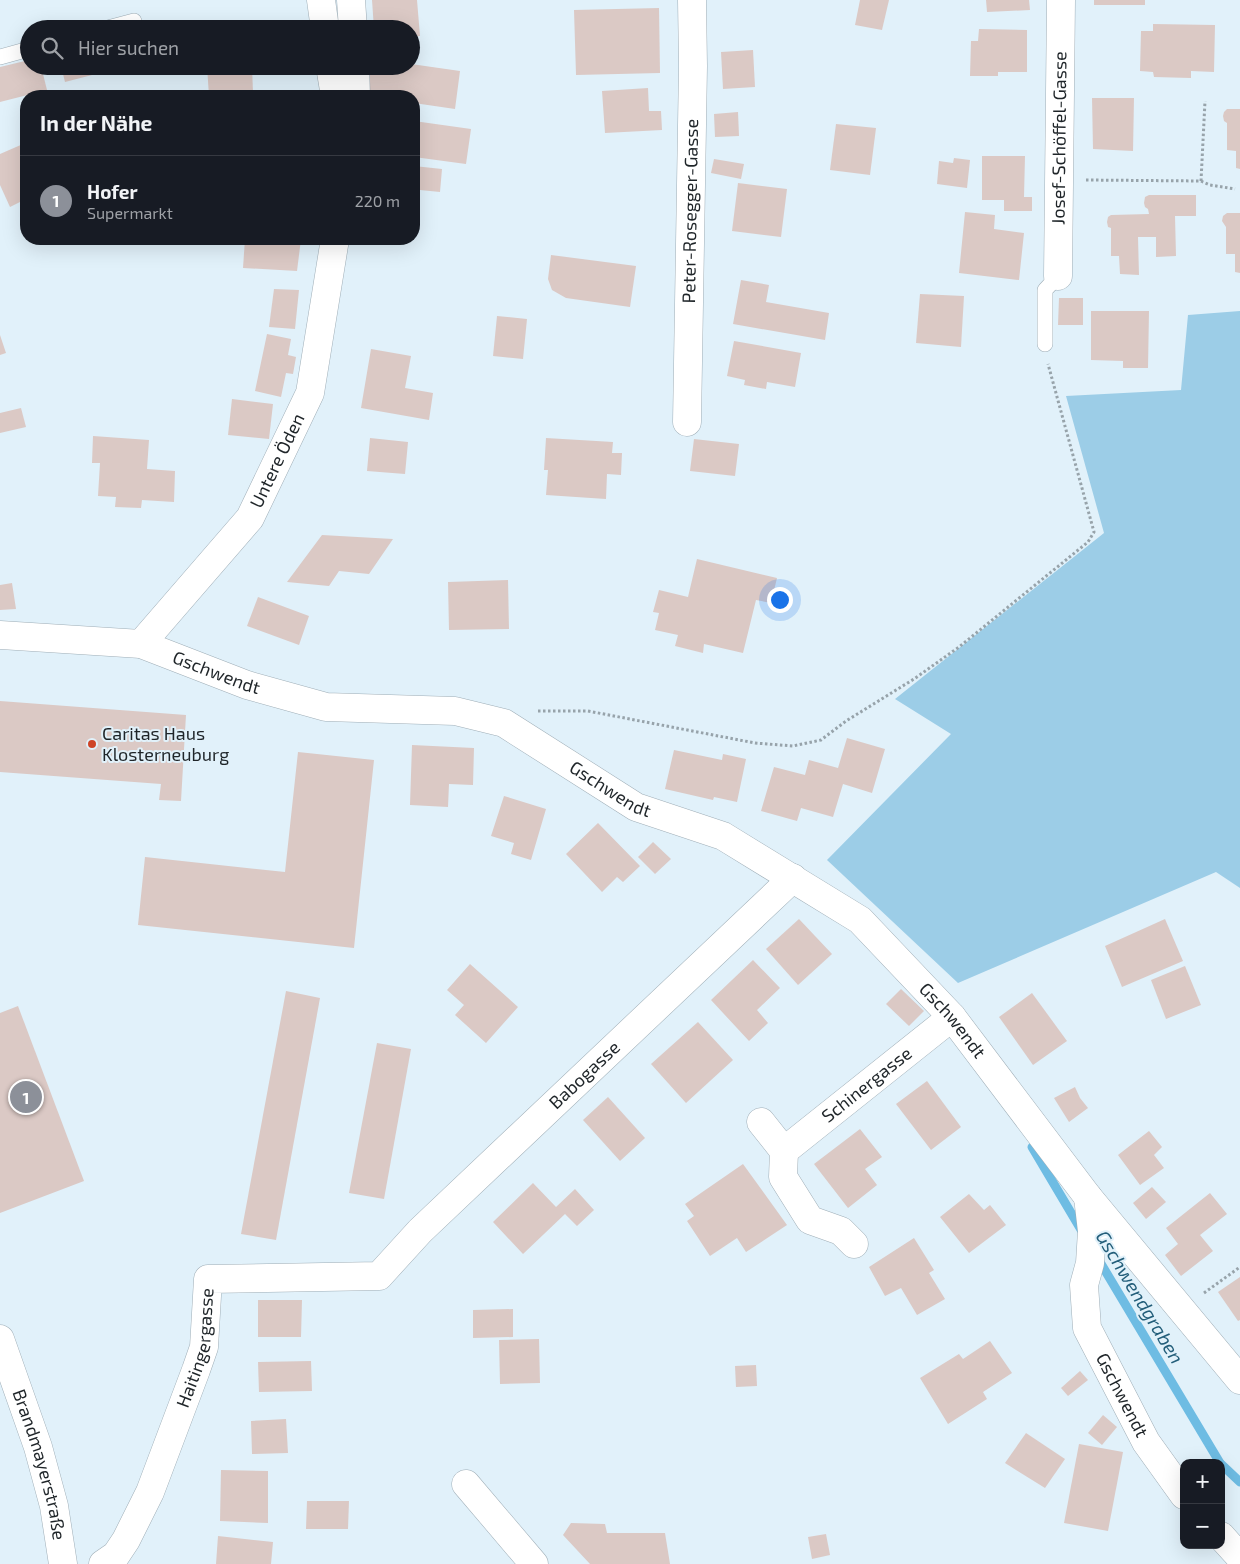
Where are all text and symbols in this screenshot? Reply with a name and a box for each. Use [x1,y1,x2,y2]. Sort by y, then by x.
search box [20,20,420,75]
icon: search [38,34,66,62]
text: Hier suchen [78,36,179,59]
street label: Josef-Schöffel-Gasse [1047,51,1070,225]
text: In der Nähe [40,110,152,135]
street label: Peter-Rosegger-Gasse [677,119,702,304]
text: Hofer [87,180,138,203]
text: 1 [53,191,59,210]
text: 220 m [355,191,400,210]
text: Supermarkt [87,203,173,222]
street label: Untere Öden [245,410,309,511]
your location [767,587,793,613]
street label: Gschwendt [170,645,263,698]
place label: Caritas Haus Klosterneuburg [102,722,229,765]
marker: Caritas Haus Klosterneuburg [86,738,98,750]
street label: Gschwendt [566,756,654,821]
street label: Gschwendt [915,978,991,1062]
street label: Babogasse [544,1036,624,1113]
street label: Schinergasse [817,1042,916,1127]
pin: 1 [10,1078,42,1116]
water label: Gschwendgraben [1092,1226,1189,1367]
street label: Haitingergasse [171,1287,217,1410]
street label: Gschwendt [1092,1349,1154,1441]
street label: Brandmayerstraße [8,1386,71,1542]
map controls [1180,1459,1225,1549]
button: + [1180,1459,1225,1504]
button: − [1180,1504,1225,1549]

